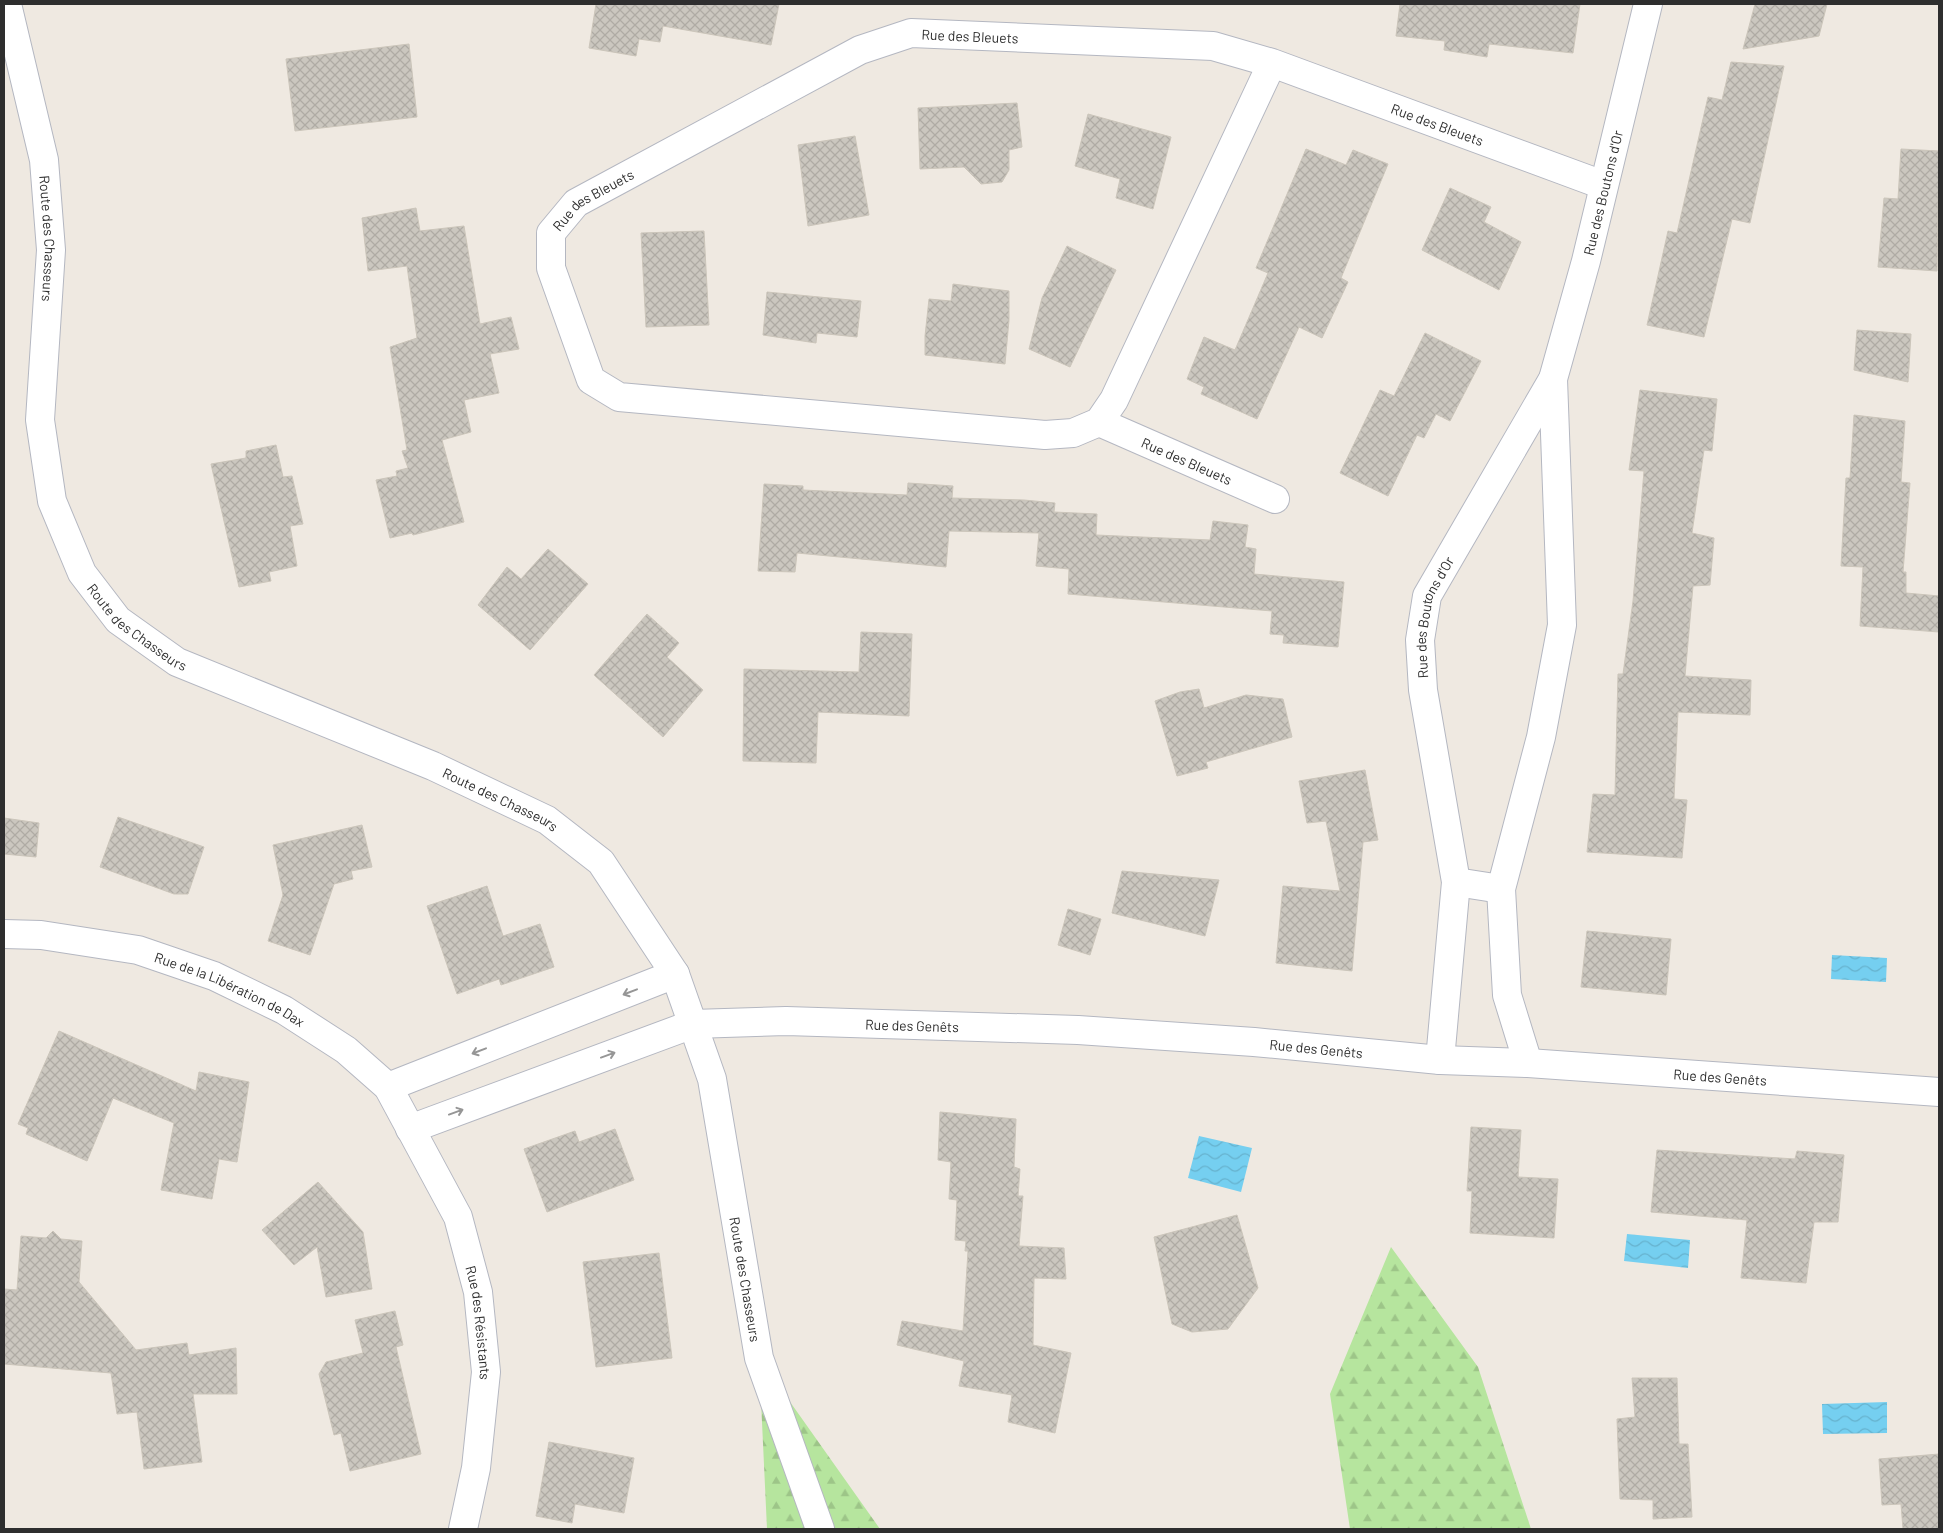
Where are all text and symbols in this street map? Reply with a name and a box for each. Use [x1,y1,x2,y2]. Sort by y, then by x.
street label: Rue des Bleuets [921,25,1019,46]
street label: Rue des Bleuets [1389,99,1486,149]
street label: Rue des Boutons d'Or [1579,128,1626,257]
street label: Rue des Bleuets [548,165,637,234]
street label: Route des Chasseurs [37,175,60,302]
street label: Rue des Bleuets [1139,433,1235,488]
street label: Rue des Boutons d'Or [1411,553,1457,679]
street label: Route des Chasseurs [84,580,190,674]
street label: Route des Chasseurs [440,763,562,834]
street label: Rue de la Libération de Dax [152,948,308,1030]
one-way arrow [623,988,638,997]
street label: Rue des Genêts [865,1015,959,1035]
street label: Rue des Genêts [1269,1035,1364,1061]
one-way arrow [471,1048,486,1057]
one-way arrow [600,1050,615,1059]
street label: Rue des Genêts [1673,1065,1768,1088]
one-way arrow [447,1107,463,1116]
street label: Route des Chasseurs [727,1215,765,1343]
street label: Rue des Résistants [463,1264,495,1381]

